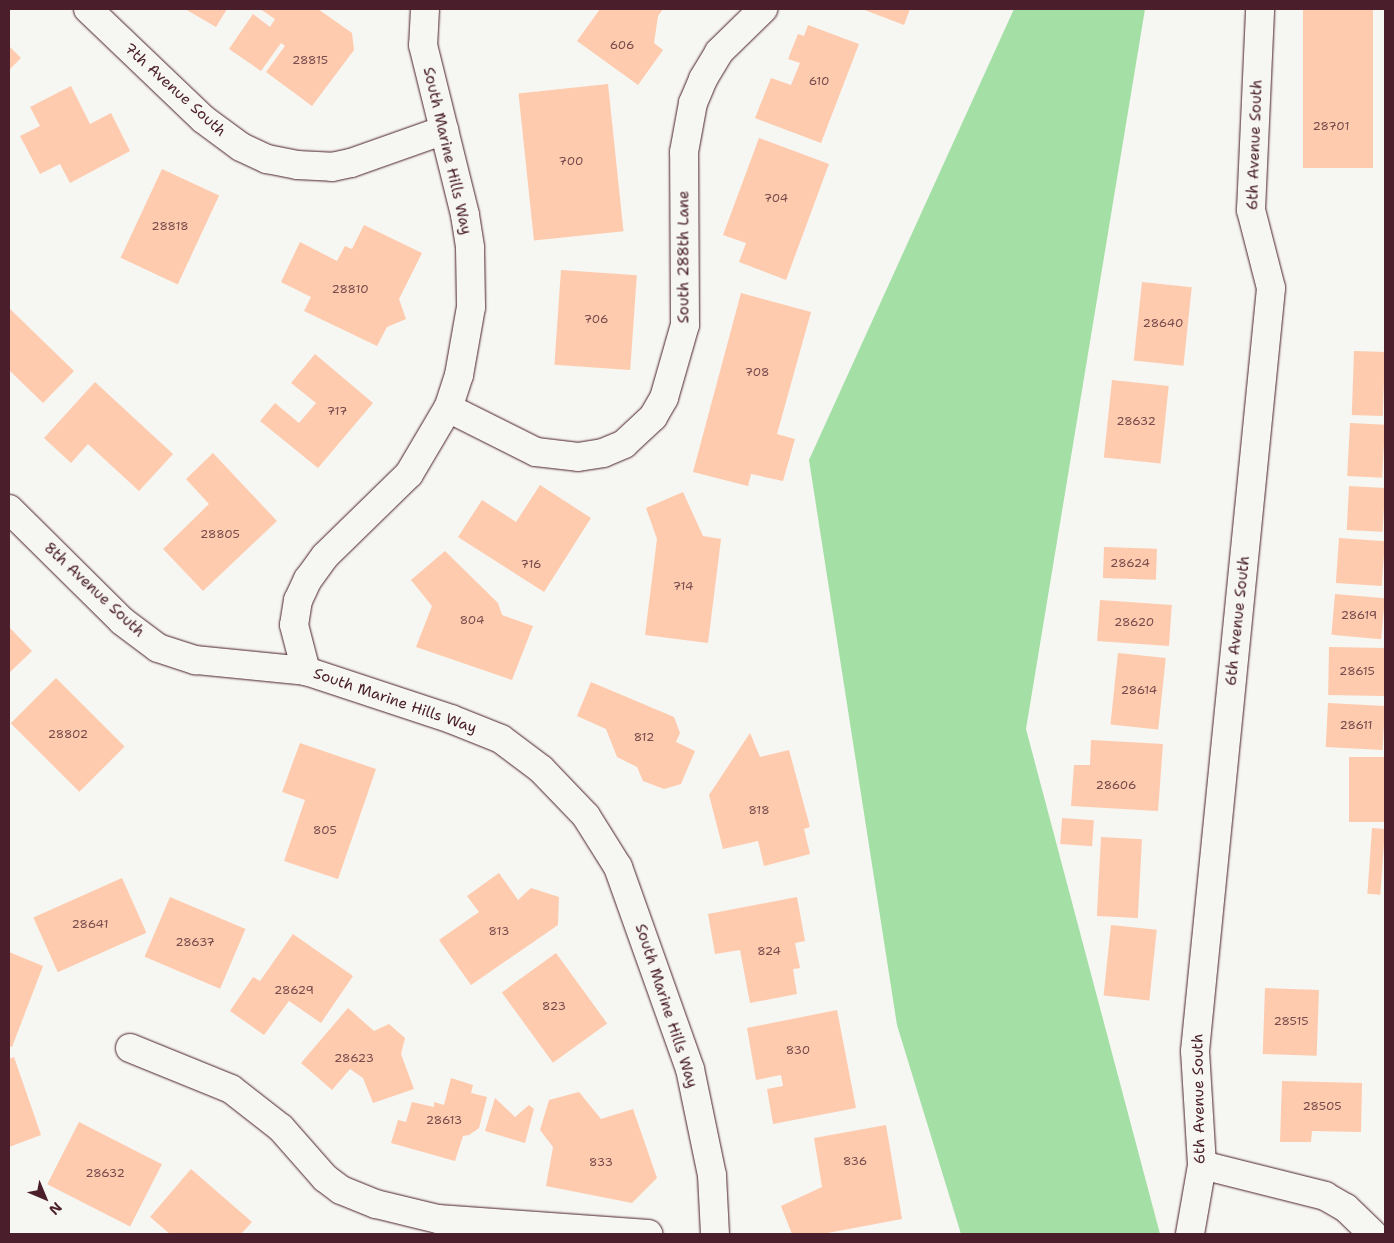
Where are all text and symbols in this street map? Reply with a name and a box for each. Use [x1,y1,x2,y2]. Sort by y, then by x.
house number: 606 [610,39,634,53]
street label: 7th Avenue South [120,40,230,140]
house number: 28815 [292,54,328,68]
street label: South Marine Hills Way [419,65,475,237]
house number: 610 [809,75,829,89]
street label: 6th Avenue South [1244,79,1266,211]
house number: 28701 [1313,120,1349,134]
house number: 700 [559,155,583,169]
street label: South 288th Lane [675,191,693,323]
house number: 704 [764,192,788,206]
house number: 28818 [151,220,189,234]
house number: 28810 [331,283,369,297]
house number: 706 [584,313,608,327]
house number: 28640 [1143,317,1183,331]
house number: 708 [745,366,769,380]
house number: 717 [327,405,347,419]
house number: 28632 [1116,415,1156,429]
house number: 28805 [200,528,240,542]
street label: 8th Avenue South [40,539,148,641]
street label: 6th Avenue South [1222,555,1254,687]
house number: 28624 [1110,557,1150,571]
house number: 716 [521,558,541,572]
house number: 714 [673,580,693,594]
house number: 28619 [1341,609,1377,623]
house number: 804 [460,614,484,628]
house number: 28620 [1114,616,1154,630]
street label: South Marine Hills Way [311,665,479,737]
house number: 28615 [1339,665,1375,679]
house number: 28614 [1121,684,1157,698]
house number: 28611 [1339,719,1373,733]
house number: 28802 [48,728,88,742]
house number: 812 [634,731,654,745]
house number: 28606 [1096,779,1136,793]
house number: 818 [748,804,770,818]
house number: 805 [313,824,337,838]
house number: 28641 [72,918,108,932]
street label: South Marine Hills Way [631,922,701,1090]
house number: 813 [489,925,509,939]
house number: 28637 [175,936,215,950]
house number: 824 [757,945,781,959]
house number: 28629 [274,984,314,998]
house number: 823 [542,1000,566,1014]
house number: 28515 [1273,1015,1309,1029]
street label: 6th Avenue South [1189,1034,1209,1164]
house number: 830 [786,1044,810,1058]
house number: 28623 [334,1052,374,1066]
house number: 28505 [1303,1100,1341,1114]
house number: 28613 [426,1114,462,1128]
house number: 836 [843,1155,867,1169]
house number: 833 [589,1156,613,1170]
house number: 28632 [85,1167,125,1181]
north arrow [20,1173,70,1223]
text: N [45,1198,66,1219]

